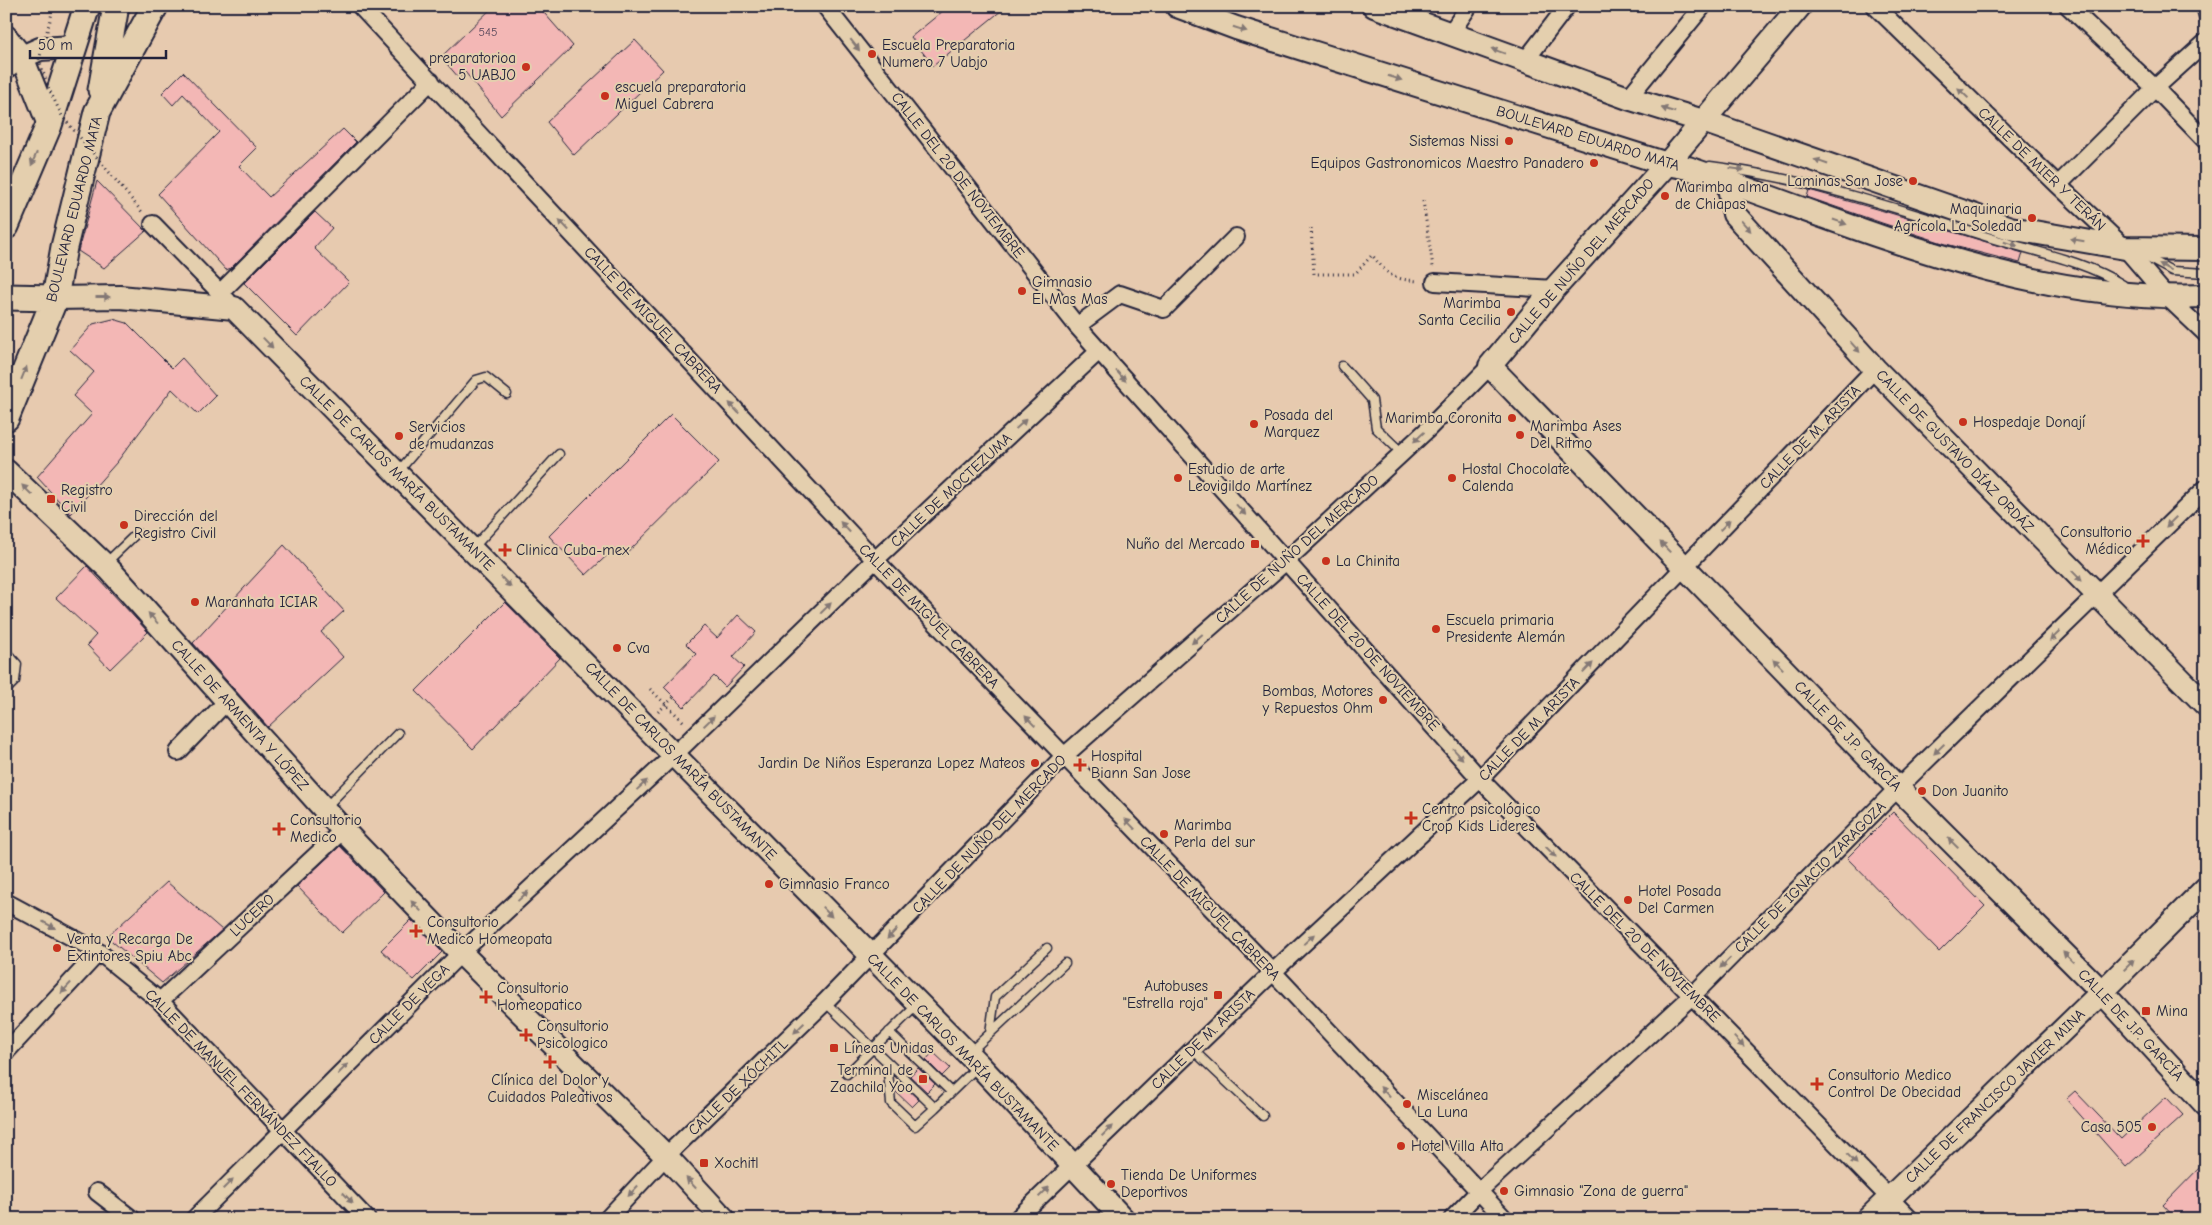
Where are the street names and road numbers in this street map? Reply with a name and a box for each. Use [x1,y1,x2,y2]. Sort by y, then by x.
street label: CALLE DEL 20 DE NOVIEMBRE [888,88,1028,262]
street label: BOULEVARD EDUARDO MATA [1494,101,1682,175]
street label: CALLE DE MIER Y TERÁN [1975,103,2110,235]
street label: BOULEVARD EDUARDO MATA [42,114,106,304]
street label: CALLE DE NUÑO DEL MERCADO [1504,174,1658,348]
street label: CALLE DE MIGUEL CABRERA [580,243,726,397]
street label: CALLE DE GUSTAVO DÍAZ ORDÁZ [1872,365,2039,536]
street label: CALLE DE CARLOS MARÍA BUSTAMANTE [296,371,499,574]
street label: CALLE DE M. ARISTA [1756,381,1864,493]
street label: CALLE DE MOCTEZUMA [887,429,1016,551]
street label: CALLE DE NUÑO DEL MERCADO [1212,471,1382,627]
street label: CALLE DE MIGUEL CABRERA [855,540,1003,692]
street label: CALLE DEL 20 DE NOVIEMBRE [1293,570,1443,734]
street label: CALLE DE ARMENTA Y LÓPEZ [168,635,313,794]
street label: CALLE DE CARLOS MARÍA BUSTAMANTE [581,658,781,864]
street label: CALLE DE M. ARISTA [1475,673,1583,785]
street label: CALLE DE J.P. GARCÍA [1791,676,1906,795]
street label: CALLE DE NUÑO DEL MERCADO [908,751,1070,917]
street label: CALLE DE IGNACIO ZARAGOZA [1731,797,1890,956]
street label: CALLE DE MIGUEL CABRERA [1136,832,1284,984]
street label: CALLE DEL 20 DE NOVIEMBRE [1566,868,1724,1026]
street label: LUCERO [226,890,278,940]
street label: CALLE DE CARLOS MARÍA BUSTAMANTE [863,949,1063,1155]
street label: CALLE DE VEGA [365,960,453,1048]
street label: CALLE DE J.P. GARCÍA [2074,965,2188,1085]
street label: CALLE DE MANUEL FERNÁNDEZ FIALLO [141,985,341,1191]
street label: CALLE DE M. ARISTA [1147,985,1259,1093]
street label: CALLE DE FRANCISCO JAVIER MINA [1901,1005,2089,1187]
street label: CALLE DE XÓCHITL [684,1034,792,1139]

